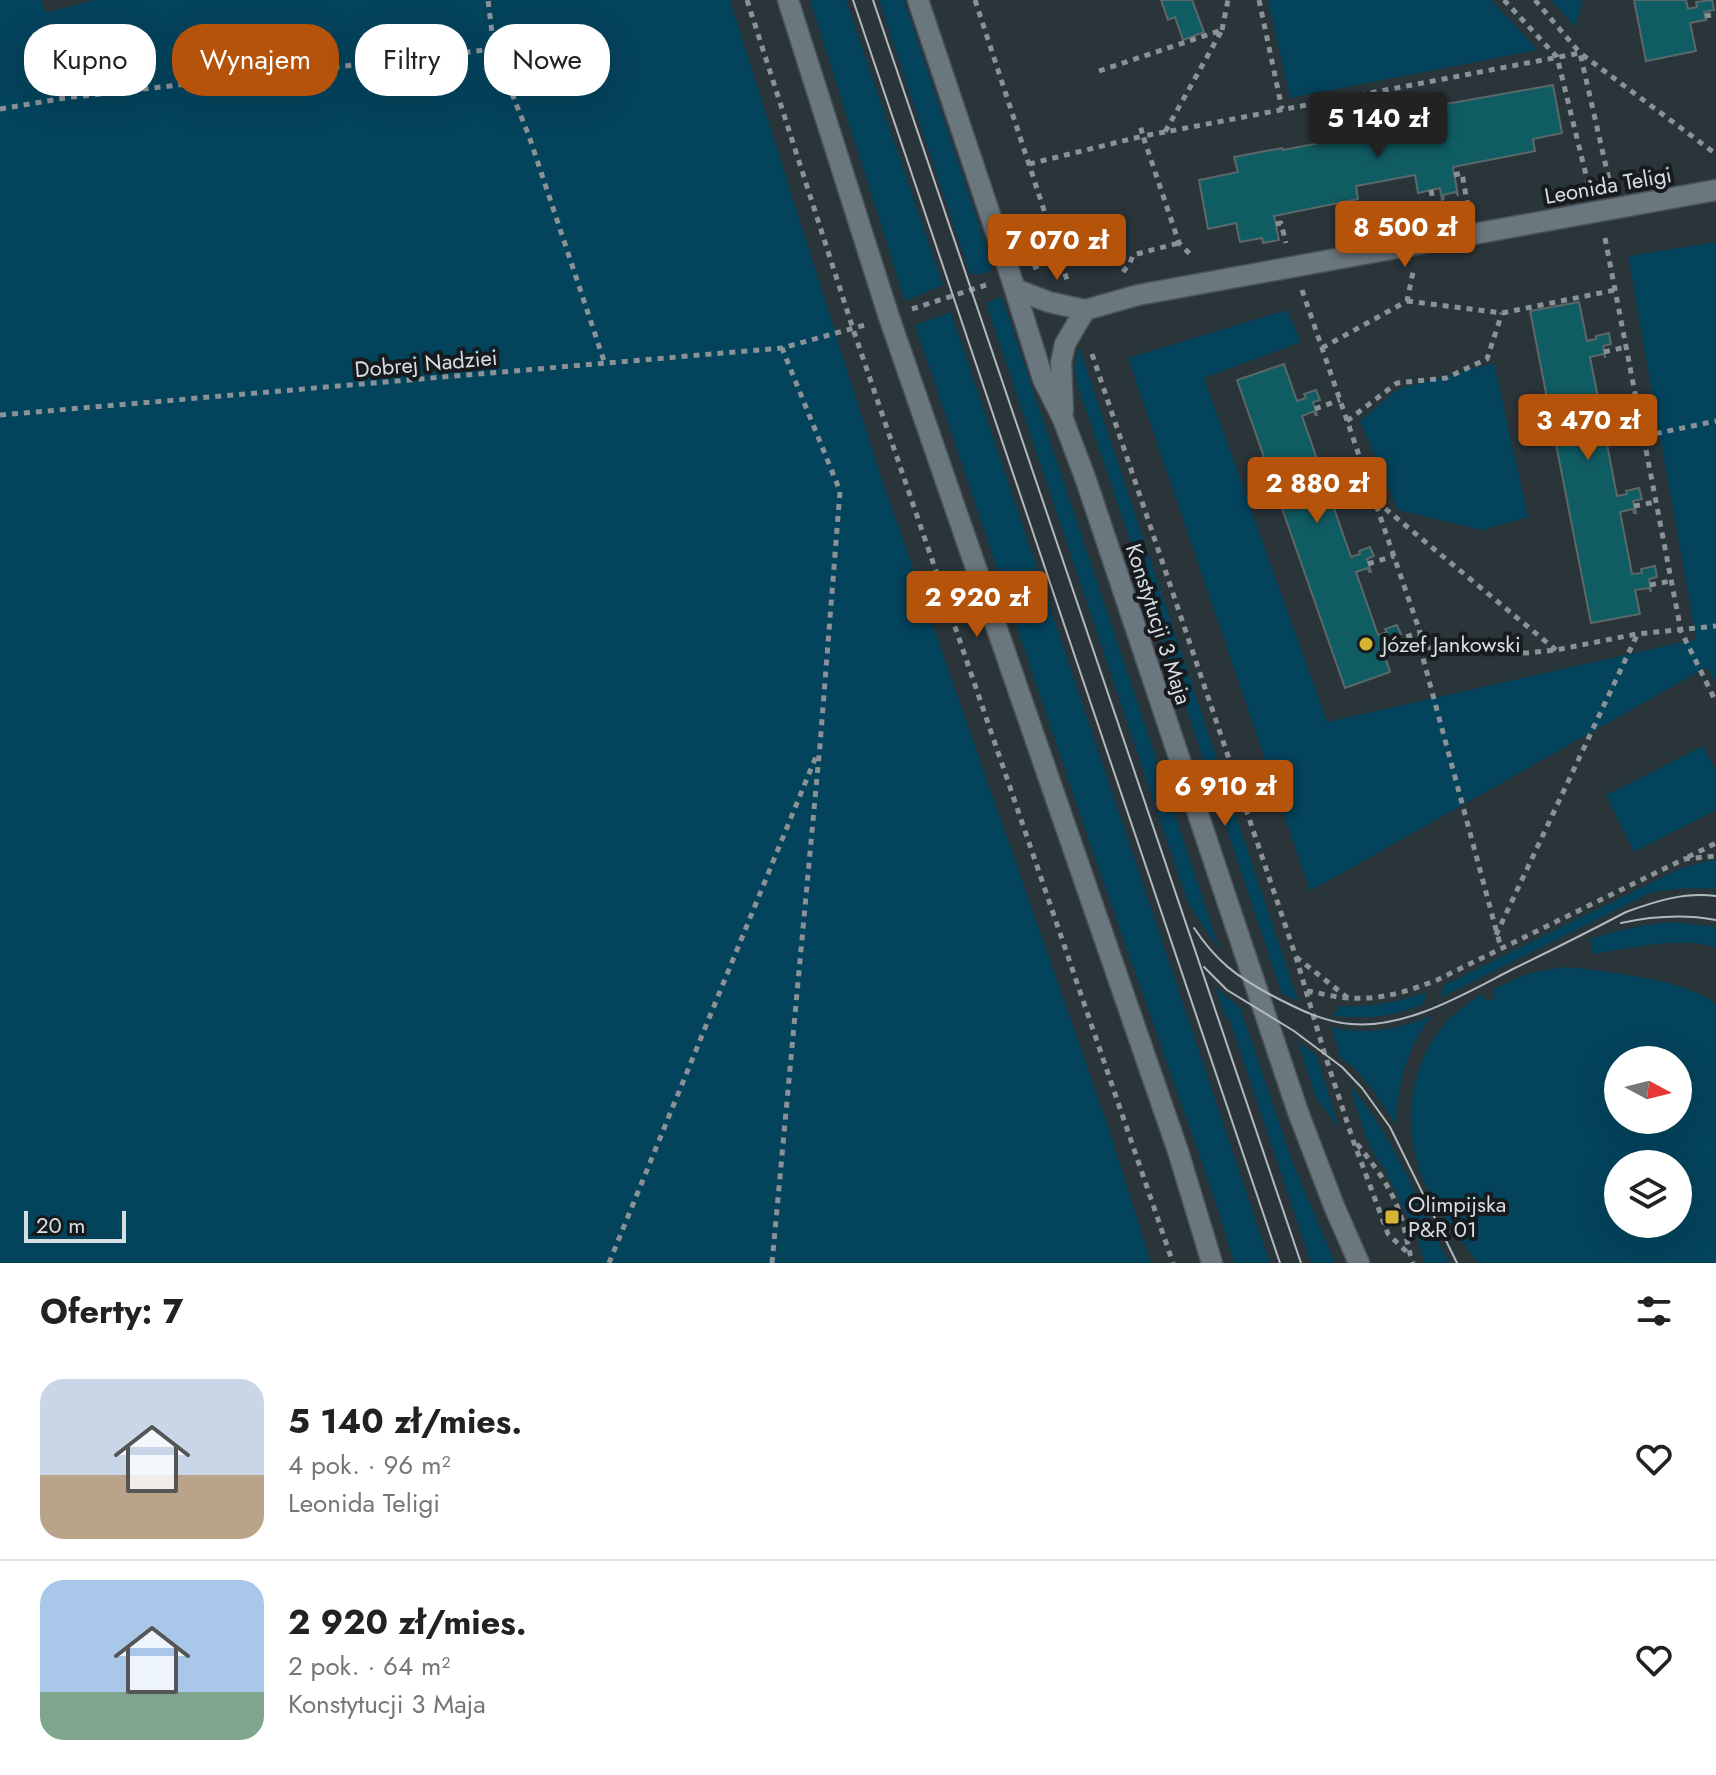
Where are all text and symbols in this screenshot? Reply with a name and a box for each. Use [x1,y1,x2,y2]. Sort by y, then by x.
chip: Kupno [24,24,156,96]
chip: Wynajem [172,24,339,96]
chip: Filtry [355,24,468,96]
chip: Nowe [484,24,610,96]
pin: 5 140 zł [1295,92,1461,160]
text: 5 140 zł [1327,99,1429,137]
street label: Leonida Teligi [1542,158,1674,212]
pin: 8 500 zł [1322,201,1488,269]
text: 8 500 zł [1353,208,1457,246]
pin: 7 070 zł [974,214,1140,282]
text: 7 070 zł [1006,221,1108,259]
street label: Dobrej Nadziei [353,341,499,385]
pin: 3 470 zł [1505,394,1671,462]
text: 3 470 zł [1536,401,1640,439]
pin: 2 880 zł [1234,457,1400,525]
text: 2 880 zł [1265,464,1369,502]
street label: Konstytucji 3 Maja [1118,539,1200,709]
pin: 2 920 zł [894,571,1060,639]
text: 2 920 zł [925,578,1029,616]
place label: Józef Jankowski [1379,628,1521,660]
marker: Józef Jankowski [1357,635,1375,653]
pin: 6 910 zł [1142,760,1308,828]
text: 6 910 zł [1174,767,1276,805]
north arrow [1604,1046,1692,1134]
map controls [1604,1046,1692,1238]
button: layers [1604,1150,1692,1238]
place label: Olimpijska P&R 01 [1408,1188,1506,1245]
scale bar [24,1207,126,1243]
marker: Olimpijska P&R 01 [1383,1208,1401,1226]
text: 20 m [36,1209,85,1241]
text: Oferty: 7 [40,1287,183,1336]
icon: filters [1632,1289,1676,1333]
text: 5 140 zł/mies. [288,1397,522,1446]
icon: home [104,1411,200,1507]
icon: heart [1632,1437,1676,1481]
text: 4 pok. · 96 m² [288,1446,450,1484]
text: Leonida Teligi [288,1484,440,1522]
text: 2 920 zł/mies. [288,1598,527,1647]
icon: home [104,1612,200,1708]
icon: heart [1632,1638,1676,1682]
text: 2 pok. · 64 m² [288,1647,450,1685]
text: Konstytucji 3 Maja [288,1685,486,1723]

